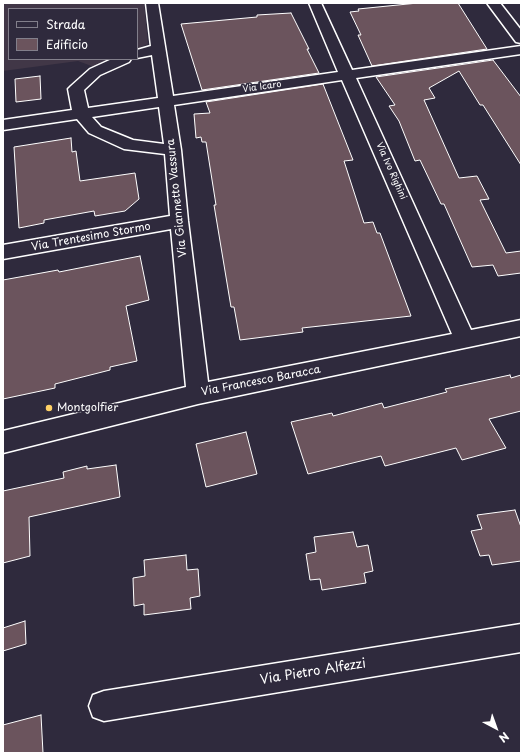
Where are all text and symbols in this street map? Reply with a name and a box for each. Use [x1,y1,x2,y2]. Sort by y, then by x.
legend [8,8,138,60]
text: Strada [46,15,85,33]
text: Edificio [46,35,88,53]
street label: Via Icaro [242,79,282,95]
street label: Via Giannetto Vassura [164,138,190,258]
street label: Via Ivo Righini [374,141,408,201]
street label: Via Trentesimo Stormo [30,220,152,254]
street label: Via Francesco Baracca [200,363,322,399]
place label: Montgolfier [57,401,118,415]
marker: Montgolfier [44,403,54,413]
street label: Via Pietro Alfezzi [259,656,367,688]
north arrow [476,708,516,748]
text: N [495,728,513,747]

